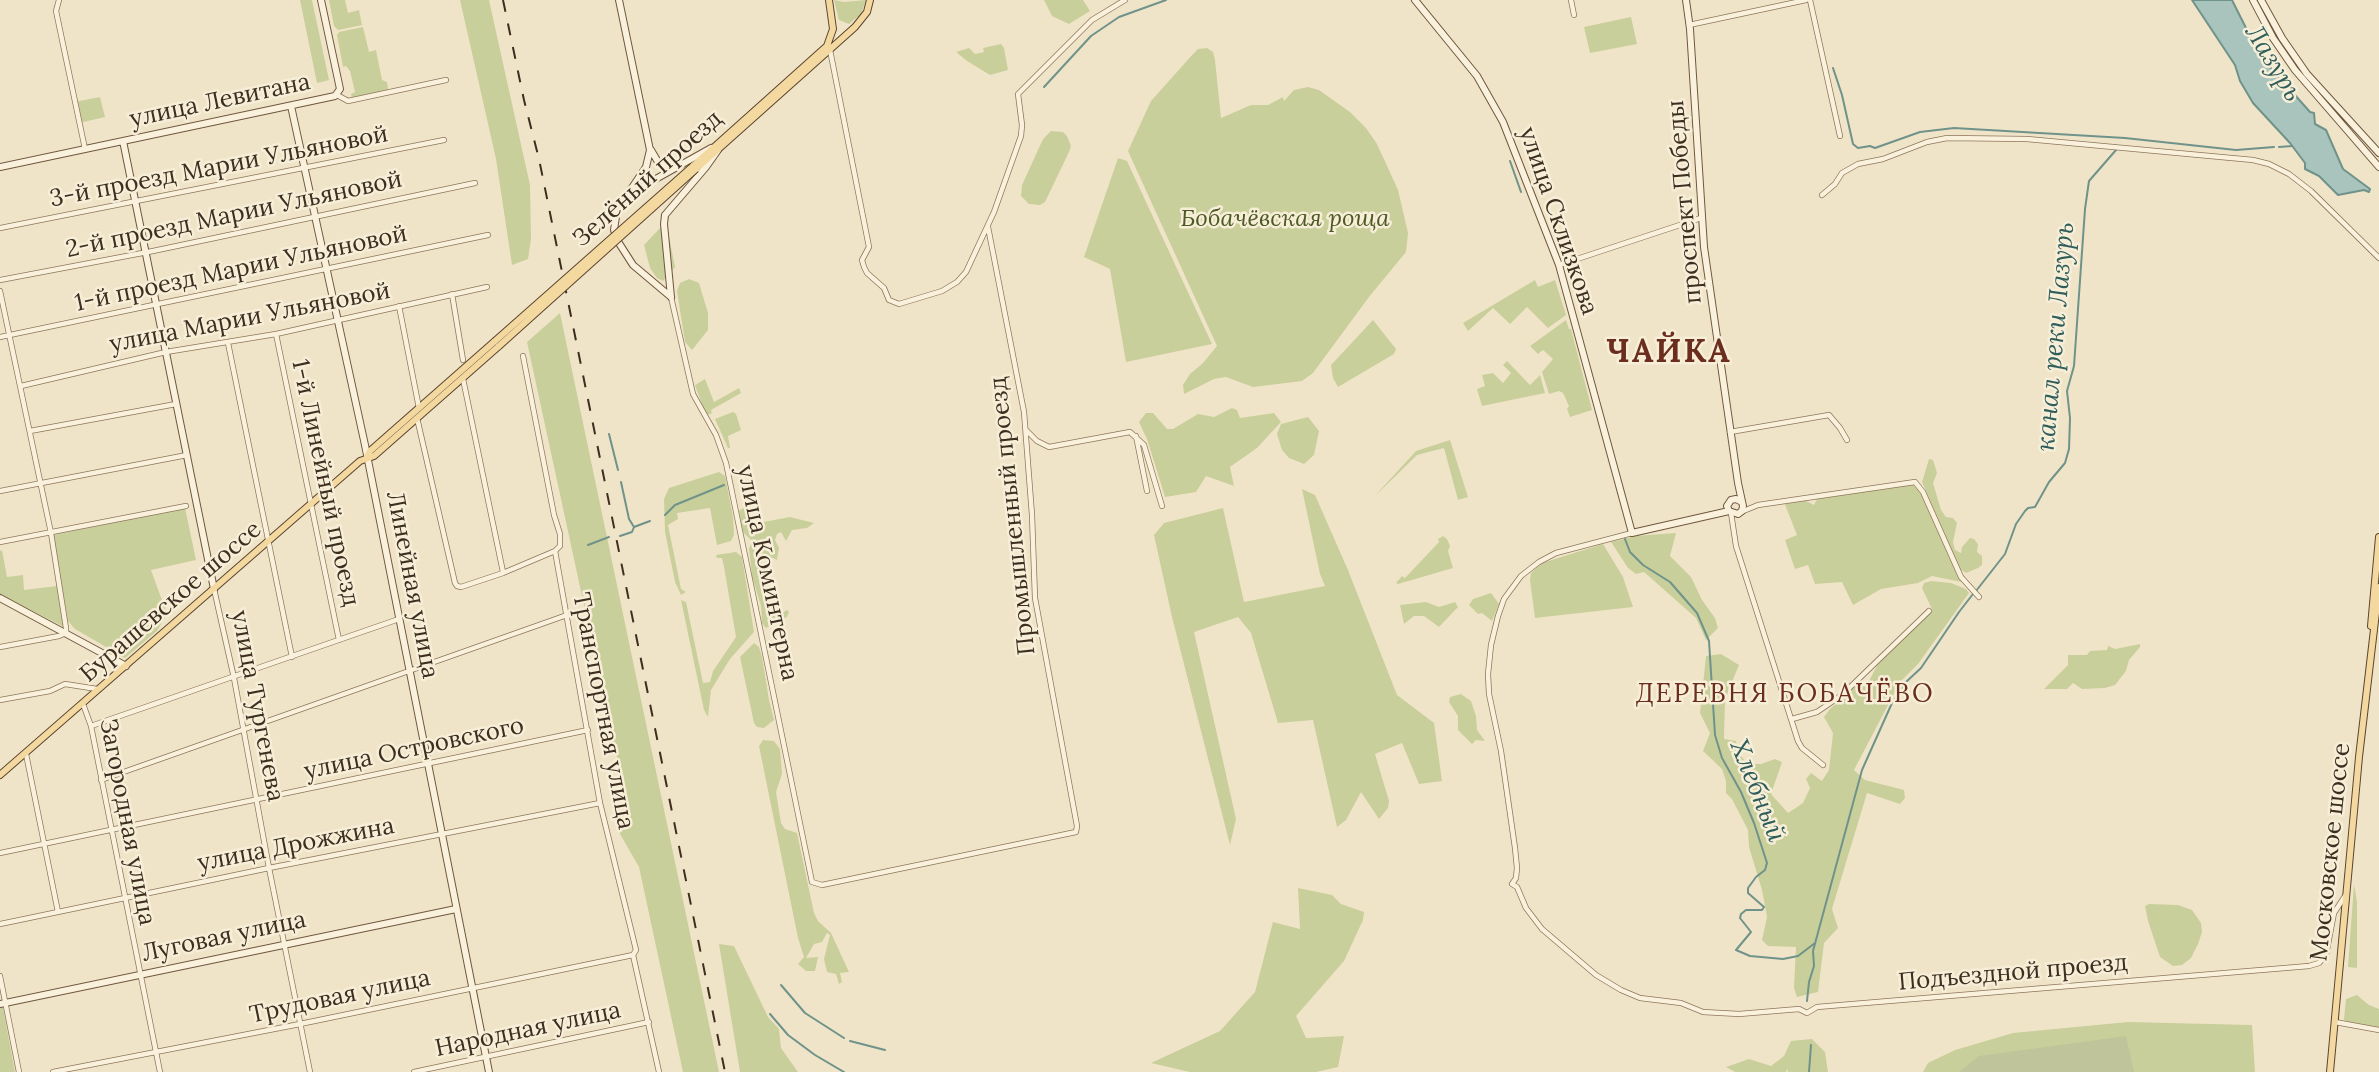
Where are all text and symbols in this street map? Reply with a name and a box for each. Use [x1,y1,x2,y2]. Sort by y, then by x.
water label: Лазурь [2238,19,2308,107]
street label: улица Левитана [127,68,313,134]
street label: проспект Победы [1662,99,1708,305]
street label: Зелёный проезд [568,105,728,253]
street label: 3-й проезд Марии Ульяновой [47,120,391,214]
street label: улица Склизкова [1512,123,1604,319]
street label: 2-й проезд Марии Ульяновой [63,165,405,265]
park label: Бобачёвская роща [1181,205,1389,233]
street label: 1-й проезд Марии Ульяновой [72,220,410,318]
water label: канал реки Лазурь [2030,221,2082,453]
street label: улица Марии Ульяновой [107,277,393,359]
district label: ЧАЙКА [1607,334,1731,372]
street label: 1-й Линейный проезд [285,357,365,609]
street label: Промышленный проезд [984,375,1042,657]
street label: улица Коминтерна [730,463,804,683]
street label: Линейная улица [380,489,444,681]
street label: Бурашевское шоссе [74,515,268,689]
street label: Транспортная улица [566,590,640,832]
street label: улица Тургенева [224,608,290,804]
district label: ДЕРЕВНЯ БОБАЧЁВО [1637,679,1933,711]
street label: улица Островского [302,712,526,786]
street label: Загородная улица [93,716,161,928]
water label: Хлебный [1722,735,1792,847]
street label: Московское шоссе [2305,741,2357,963]
street label: улица Дрожжина [195,812,397,878]
street label: Луговая улица [139,906,309,968]
street label: Подъездной проезд [1897,949,2129,997]
street label: Трудовая улица [247,964,433,1030]
street label: Народная улица [432,996,624,1064]

